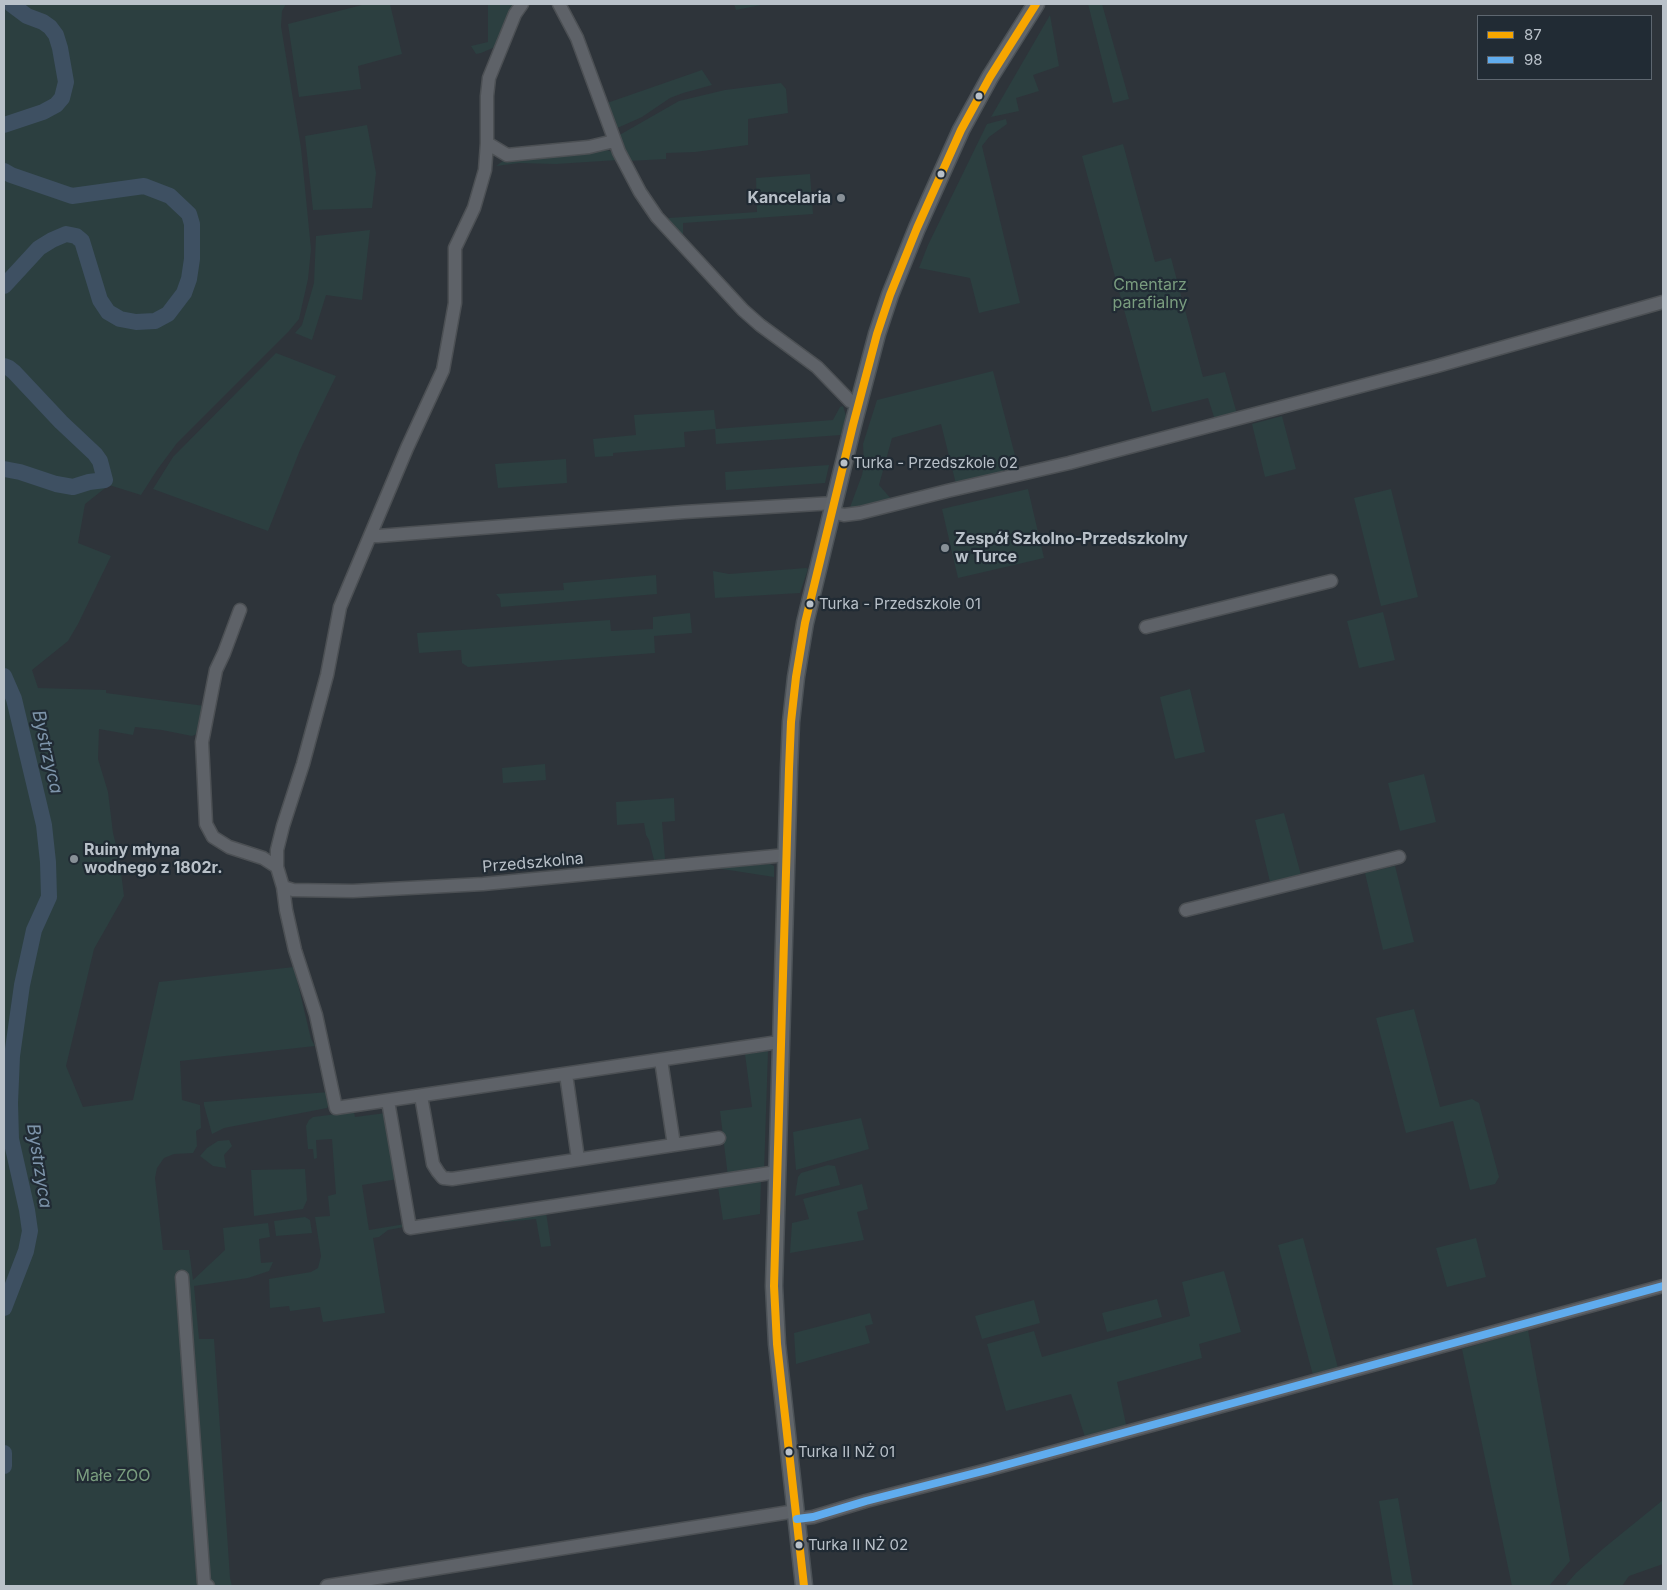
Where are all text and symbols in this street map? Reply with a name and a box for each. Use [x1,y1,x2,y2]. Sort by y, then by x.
legend [1477,15,1652,80]
text: 87 [1524,25,1542,44]
text: 98 [1524,50,1543,69]
unlabelled marker [974,91,984,101]
unlabelled marker [936,169,946,179]
place label: Kancelaria [747,188,831,208]
marker: Kancelaria [835,192,847,204]
park label: Cmentarz parafialny [1113,275,1187,313]
place label: Turka - Przedszkole 02 [853,454,1018,472]
marker: Turka - Przedszkole 02 [839,458,849,468]
place label: Zespół Szkolno-Przedszkolny w Turce [955,529,1188,567]
marker: Zespół Szkolno-Przedszkolny w Turce [939,542,951,554]
place label: Turka - Przedszkole 01 [819,595,981,613]
marker: Turka - Przedszkole 01 [805,599,815,609]
water label: Bystrzyca [27,708,67,796]
place label: Ruiny młyna wodnego z 1802r. [84,840,222,878]
street label: Przedszkolna [482,849,584,877]
marker: Ruiny młyna wodnego z 1802r. [68,853,80,865]
water label: Bystrzyca [22,1122,56,1210]
place label: Turka II NŻ 01 [798,1443,895,1461]
marker: Turka II NŻ 01 [784,1447,794,1457]
park label: Małe ZOO [75,1466,151,1486]
place label: Turka II NŻ 02 [808,1536,908,1554]
marker: Turka II NŻ 02 [794,1540,804,1550]

